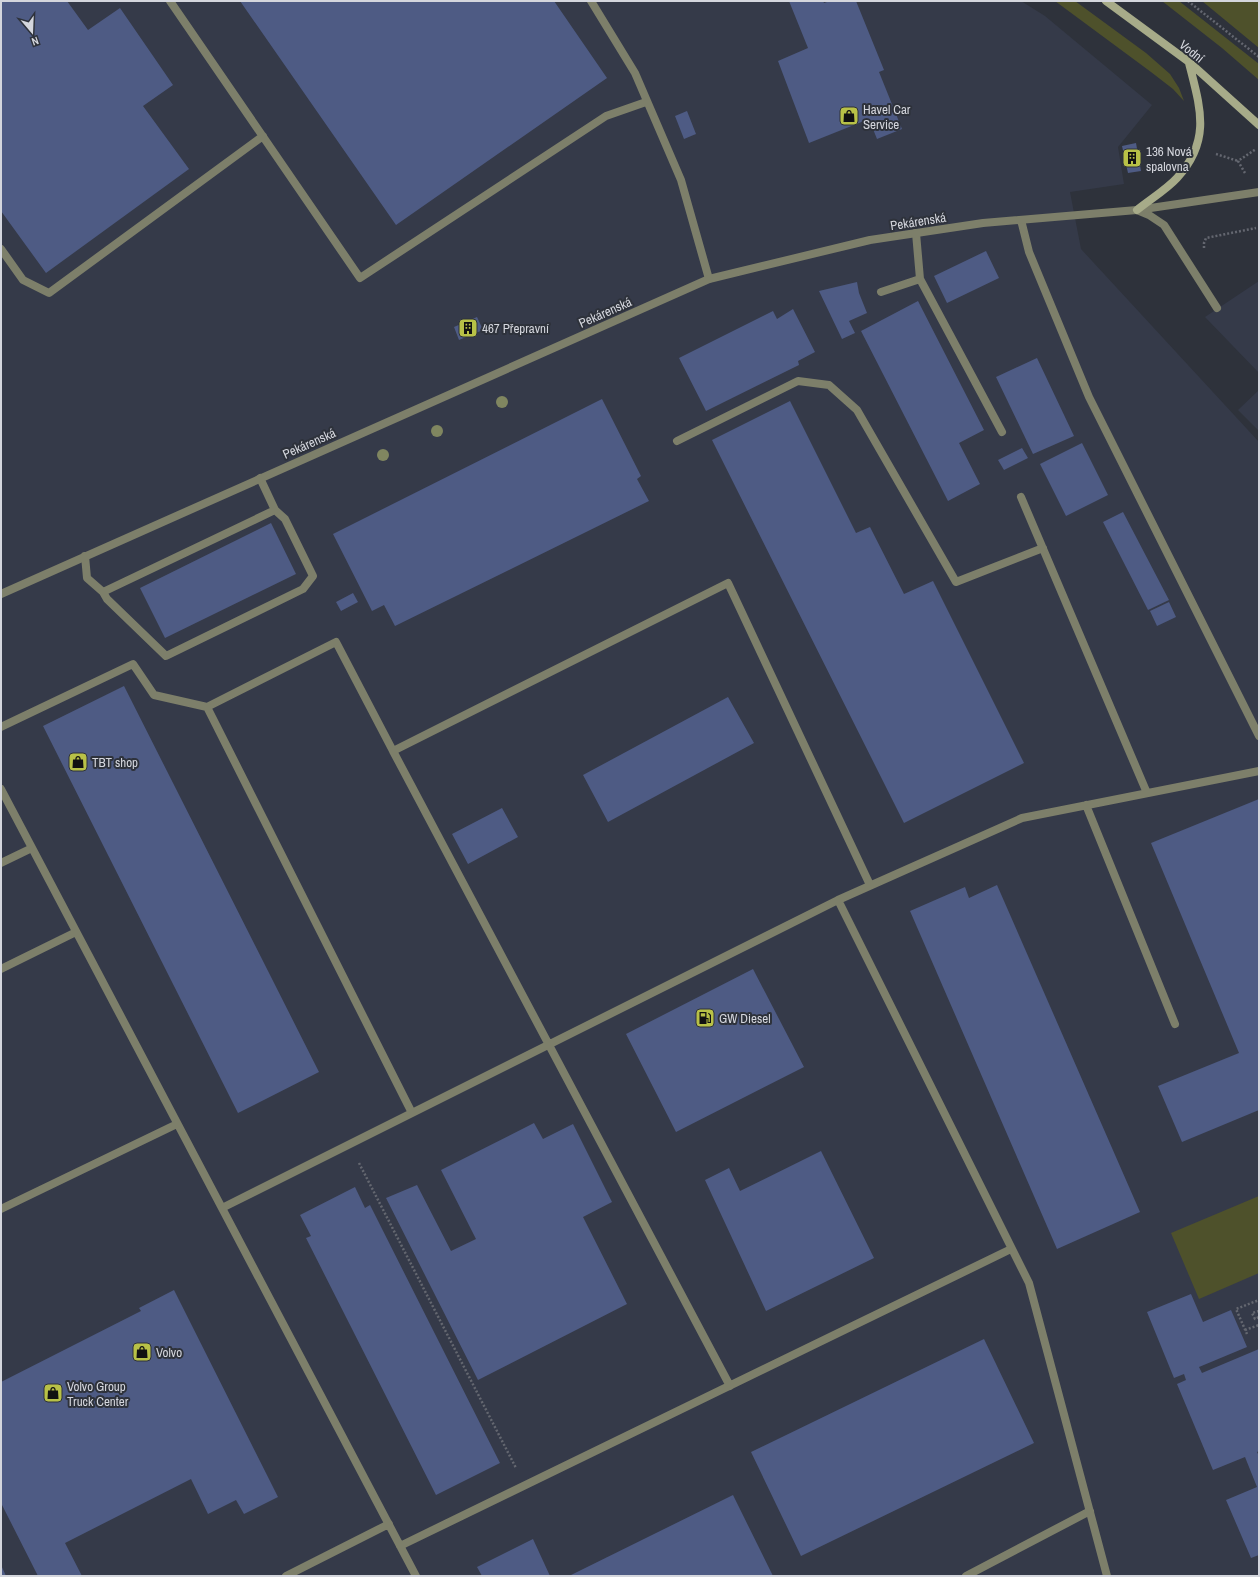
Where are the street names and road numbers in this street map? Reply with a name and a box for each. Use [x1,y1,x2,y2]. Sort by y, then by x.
street label: Vodní [1176,36,1208,67]
street label: Pekárenská [889,209,947,234]
street label: Pekárenská [576,293,634,332]
street label: Pekárenská [280,424,338,463]

